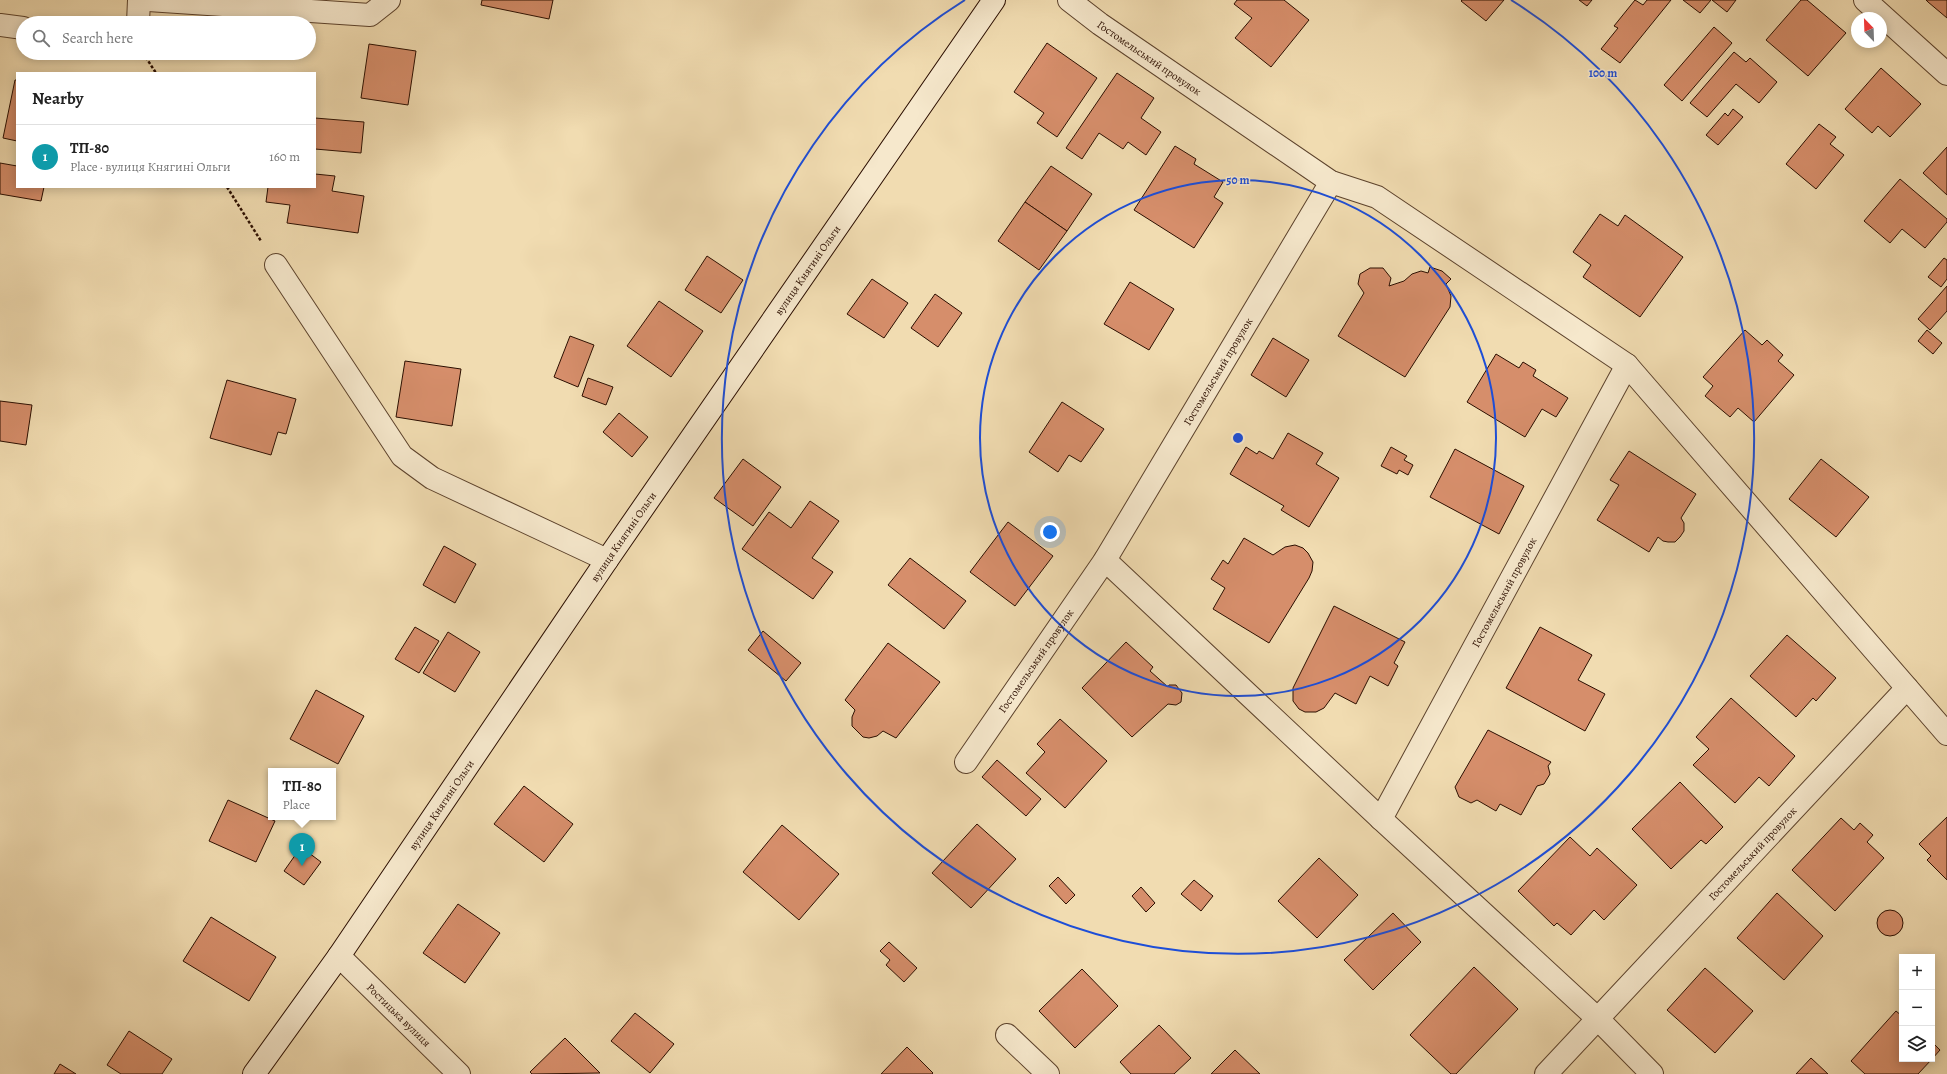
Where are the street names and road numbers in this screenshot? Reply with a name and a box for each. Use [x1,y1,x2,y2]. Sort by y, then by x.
street label: Гостомельський провулок [1094,17,1204,99]
street label: вулиця Княгині Ольги [771,222,844,318]
street label: Гостомельський провулок [1180,315,1256,428]
street label: вулиця Княгині Ольги [587,489,660,585]
street label: Гостомельський провулок [1468,534,1540,650]
street label: Гостомельський провулок [995,606,1077,716]
street label: вулиця Княгині Ольги [406,757,478,853]
street label: Гостомельський провулок [1705,803,1800,904]
street label: Ростицька вулиця [363,980,434,1050]

